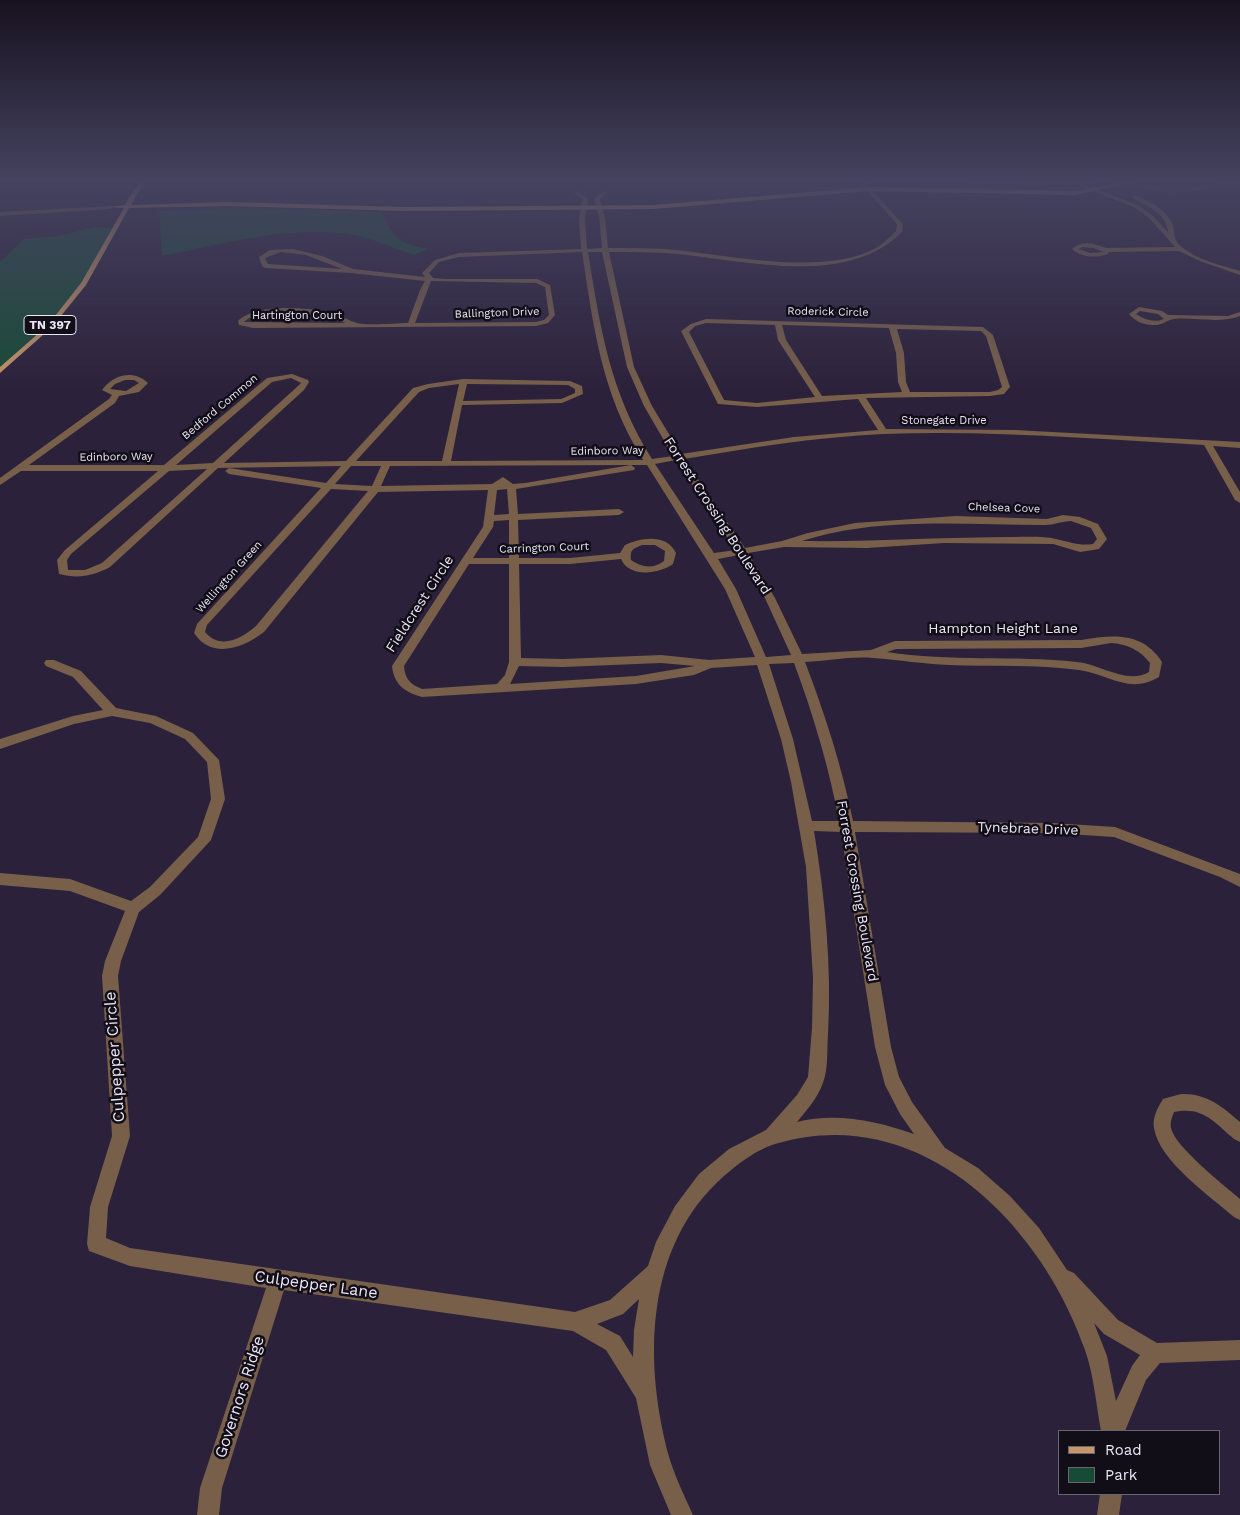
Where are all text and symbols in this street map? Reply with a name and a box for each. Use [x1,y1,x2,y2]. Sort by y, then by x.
street label: Ballington Drive [454,305,540,321]
street label: Roderick Circle [787,305,869,319]
street label: Hartington Court [252,309,342,323]
road number: TN 397 [24,316,76,334]
street label: Bedford Common [179,372,261,442]
street label: Stonegate Drive [901,414,987,428]
street label: Forrest Crossing Boulevard [660,434,774,598]
street label: Edinboro Way [570,444,644,458]
street label: Edinboro Way [79,450,153,464]
street label: Chelsea Cove [968,500,1040,516]
street label: Wellington Green [193,538,265,616]
street label: Carrington Court [499,540,589,556]
street label: Fieldcrest Circle [382,553,458,655]
street label: Hampton Height Lane [928,621,1078,637]
street label: Forrest Crossing Boulevard [833,799,881,983]
street label: Tynebrae Drive [977,819,1079,839]
street label: Culpepper Circle [101,991,129,1123]
street label: Culpepper Lane [253,1267,379,1303]
street label: Governors Ridge [211,1333,269,1461]
legend [1058,1430,1220,1495]
text: Road [1105,1441,1142,1459]
text: Park [1105,1466,1137,1484]

